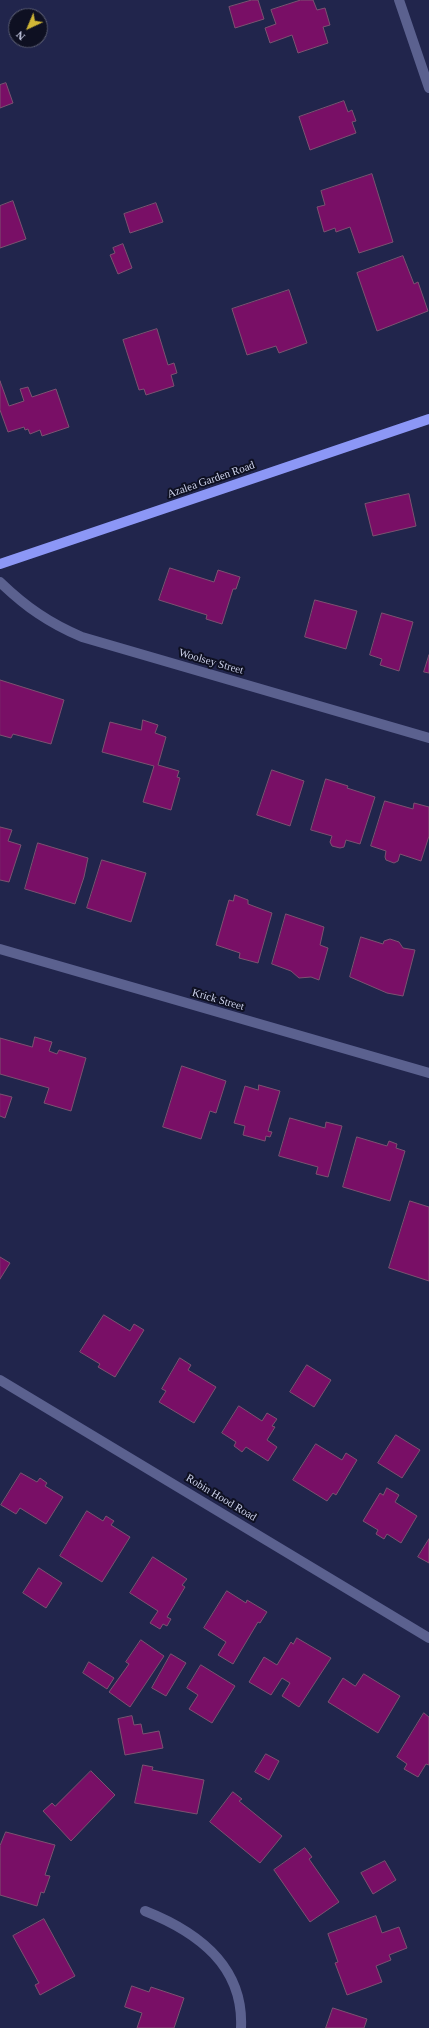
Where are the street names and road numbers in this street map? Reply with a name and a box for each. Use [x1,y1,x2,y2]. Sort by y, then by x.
street label: Azalea Garden Road [166,459,256,501]
street label: Woolsey Street [177,646,245,678]
street label: Krick Street [190,986,246,1014]
street label: Robin Hood Road [183,1472,259,1524]

